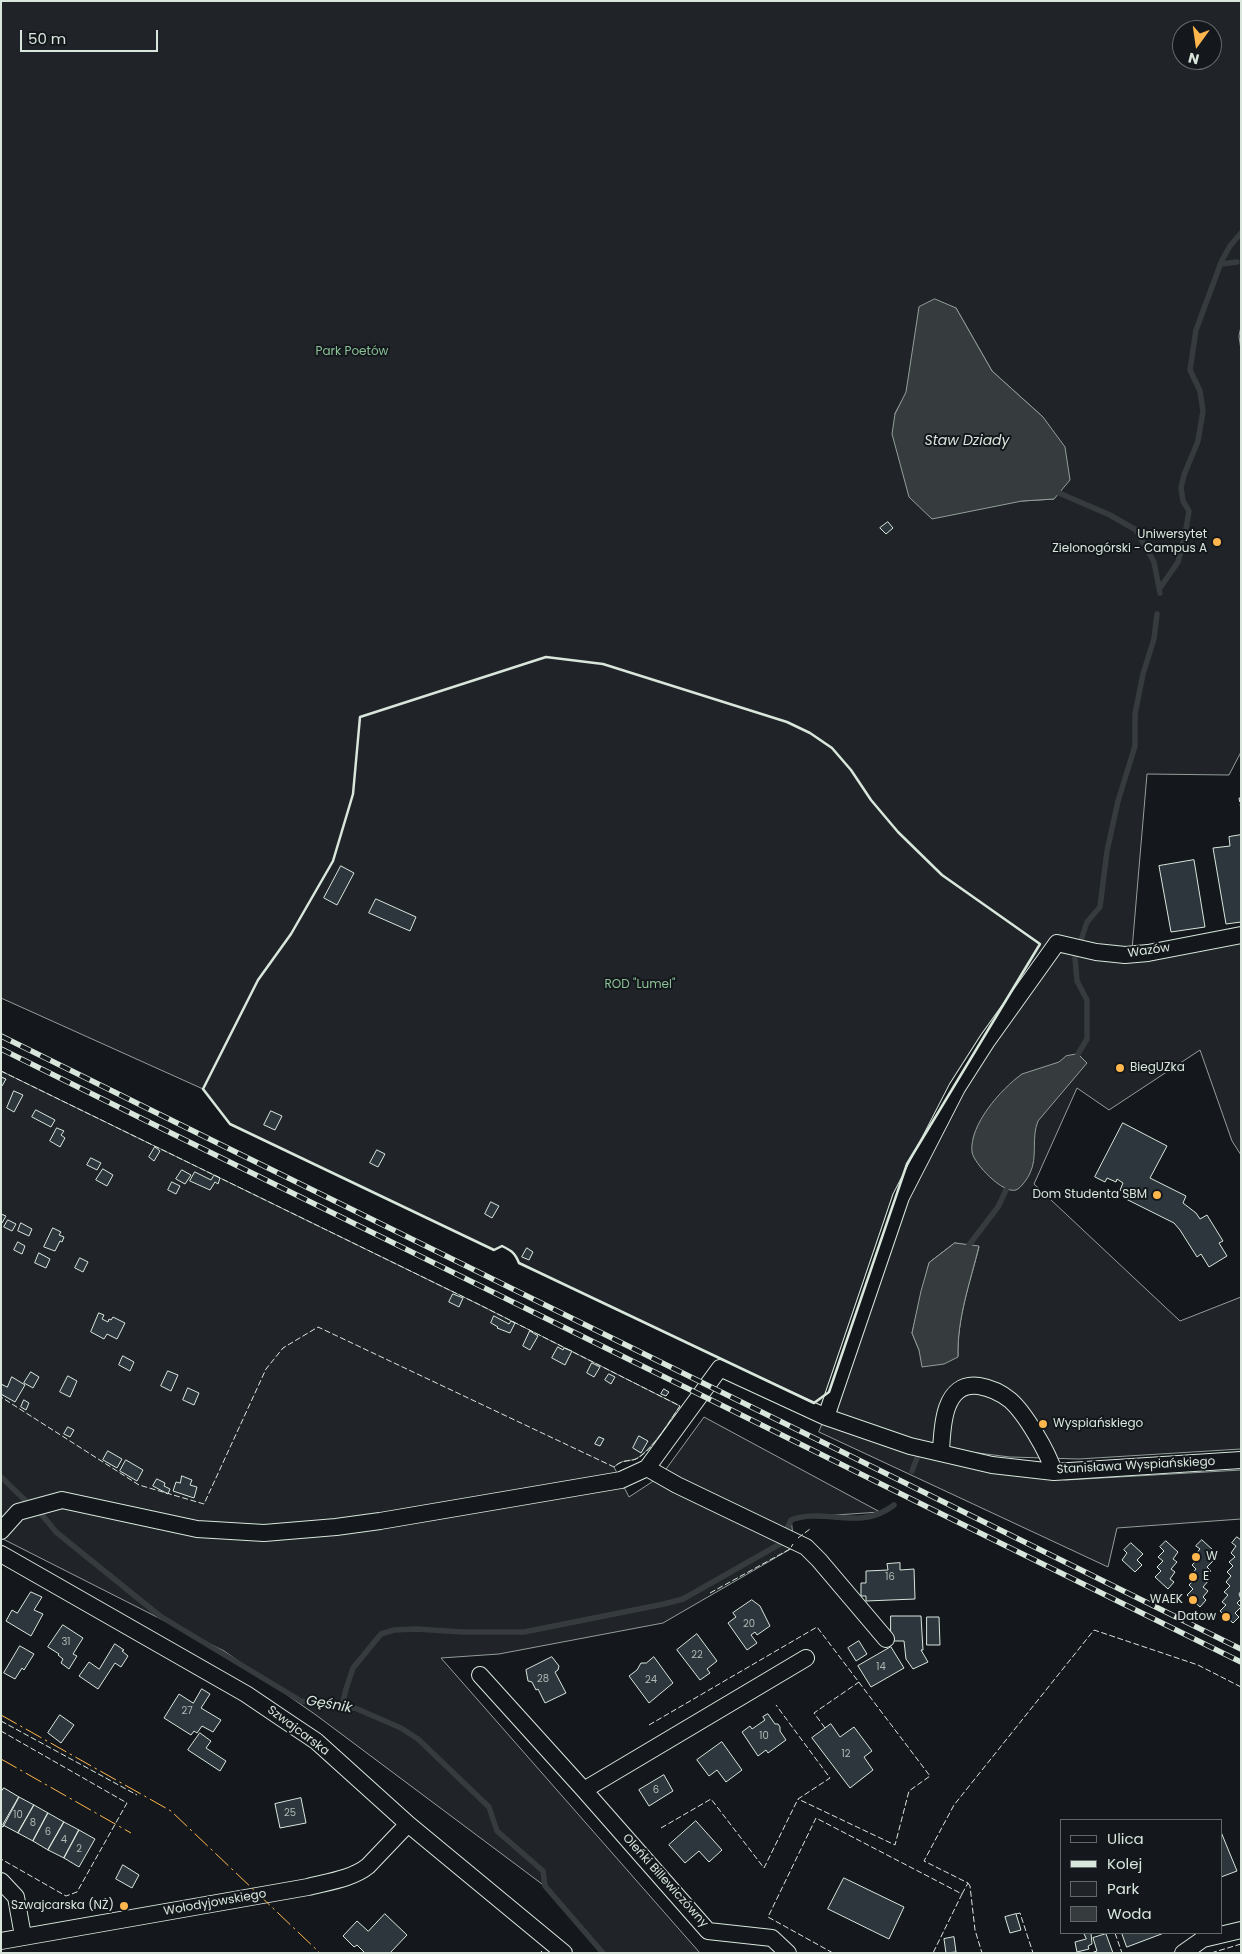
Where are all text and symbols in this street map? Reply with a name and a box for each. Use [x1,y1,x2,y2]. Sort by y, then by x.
scale bar [22,20,160,52]
north arrow [1172,20,1222,70]
text: 50 m [28,28,66,49]
text: N [1186,48,1201,70]
park label: Park Poetów [316,345,388,359]
water label: Staw Dziady [925,433,1009,449]
place label: Uniwersytet Zielonogórski - Campus A [1052,528,1207,556]
marker: Uniwersytet Zielonogórski - Campus A [1211,536,1223,548]
street label: Wazów [1127,941,1171,961]
park label: ROD "Lumel" [604,978,676,992]
place label: BiegUZka [1130,1061,1185,1075]
marker: BiegUZka [1114,1062,1126,1074]
place label: Dom Studenta SBM [1033,1188,1147,1202]
marker: Dom Studenta SBM [1151,1189,1163,1201]
place label: Wyspiańskiego [1053,1417,1143,1431]
marker: Wyspiańskiego [1037,1418,1049,1430]
street label: Stanisława Wyspiańskiego [1056,1455,1216,1477]
place label: W [1206,1550,1218,1564]
marker: W [1190,1551,1202,1563]
place label: E [1203,1570,1209,1584]
house number: 16 [885,1571,895,1583]
marker: E [1187,1571,1199,1583]
place label: WAEK [1150,1593,1183,1607]
marker: WAEK [1187,1594,1199,1606]
place label: Datow [1178,1610,1216,1624]
marker: Datow [1220,1611,1232,1623]
house number: 20 [743,1618,755,1630]
house number: 31 [61,1636,71,1648]
house number: 22 [691,1649,703,1661]
house number: 14 [876,1661,886,1673]
house number: 28 [537,1673,549,1685]
house number: 24 [645,1674,657,1686]
water label: Gęśnik [305,1693,353,1717]
street label: Szwajcarska [264,1703,332,1759]
house number: 27 [181,1705,193,1717]
house number: 10 [759,1730,769,1742]
house number: 12 [842,1748,850,1760]
house number: 6 [653,1784,659,1796]
house number: 25 [284,1807,296,1819]
house number: 10 [13,1809,23,1821]
house number: 8 [30,1817,36,1829]
legend [1060,1819,1222,1934]
house number: 6 [45,1826,51,1838]
text: Ulica [1107,1828,1144,1849]
street label: Oleńki Billewiczówny [619,1831,711,1931]
house number: 4 [61,1834,67,1846]
house number: 2 [76,1843,82,1855]
text: Kolej [1107,1853,1142,1874]
text: Park [1107,1878,1139,1899]
street label: Wołodyjowskiego [163,1887,267,1919]
place label: Szwajcarska (NŻ) [11,1899,114,1913]
marker: Szwajcarska (NŻ) [118,1900,130,1912]
text: Woda [1107,1903,1152,1924]

